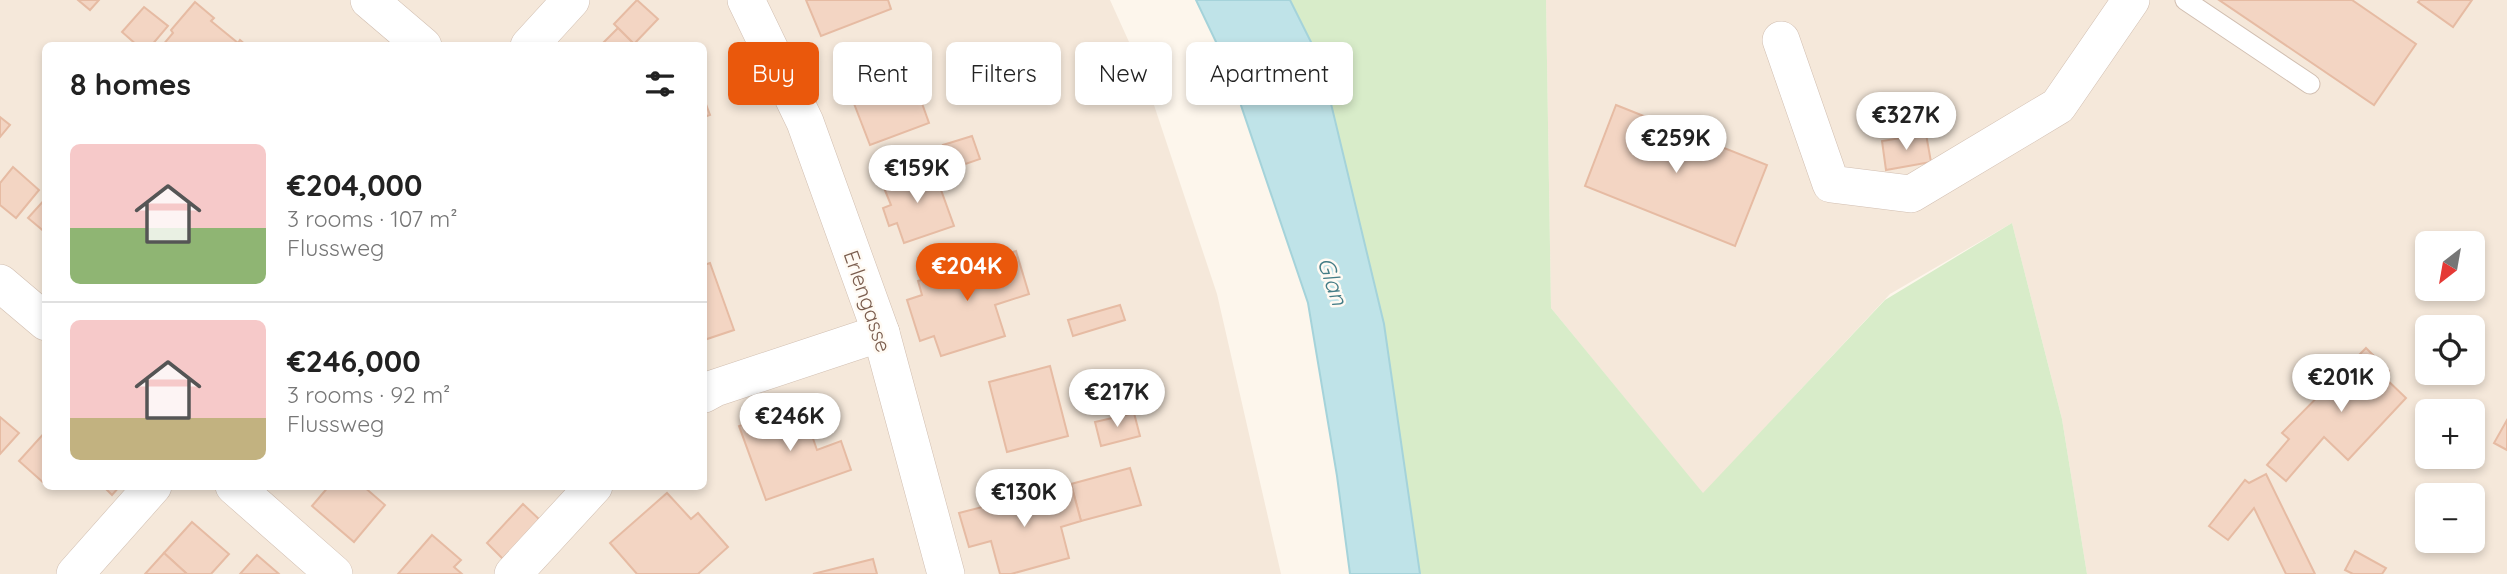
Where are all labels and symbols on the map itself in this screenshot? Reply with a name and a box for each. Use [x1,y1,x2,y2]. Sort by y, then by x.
pin: €327K [1857,92,1955,152]
pin: €259K [1627,116,1725,175]
pin: €159K [868,146,966,205]
north arrow [2415,231,2485,301]
pin: €204K [918,244,1016,303]
street label: Erlengasse [838,247,898,355]
water label: Glan [1311,253,1355,309]
pin: €201K [2292,354,2390,414]
pin: €217K [1068,370,1166,429]
pin: €246K [741,393,839,453]
pin: €130K [975,470,1073,529]

